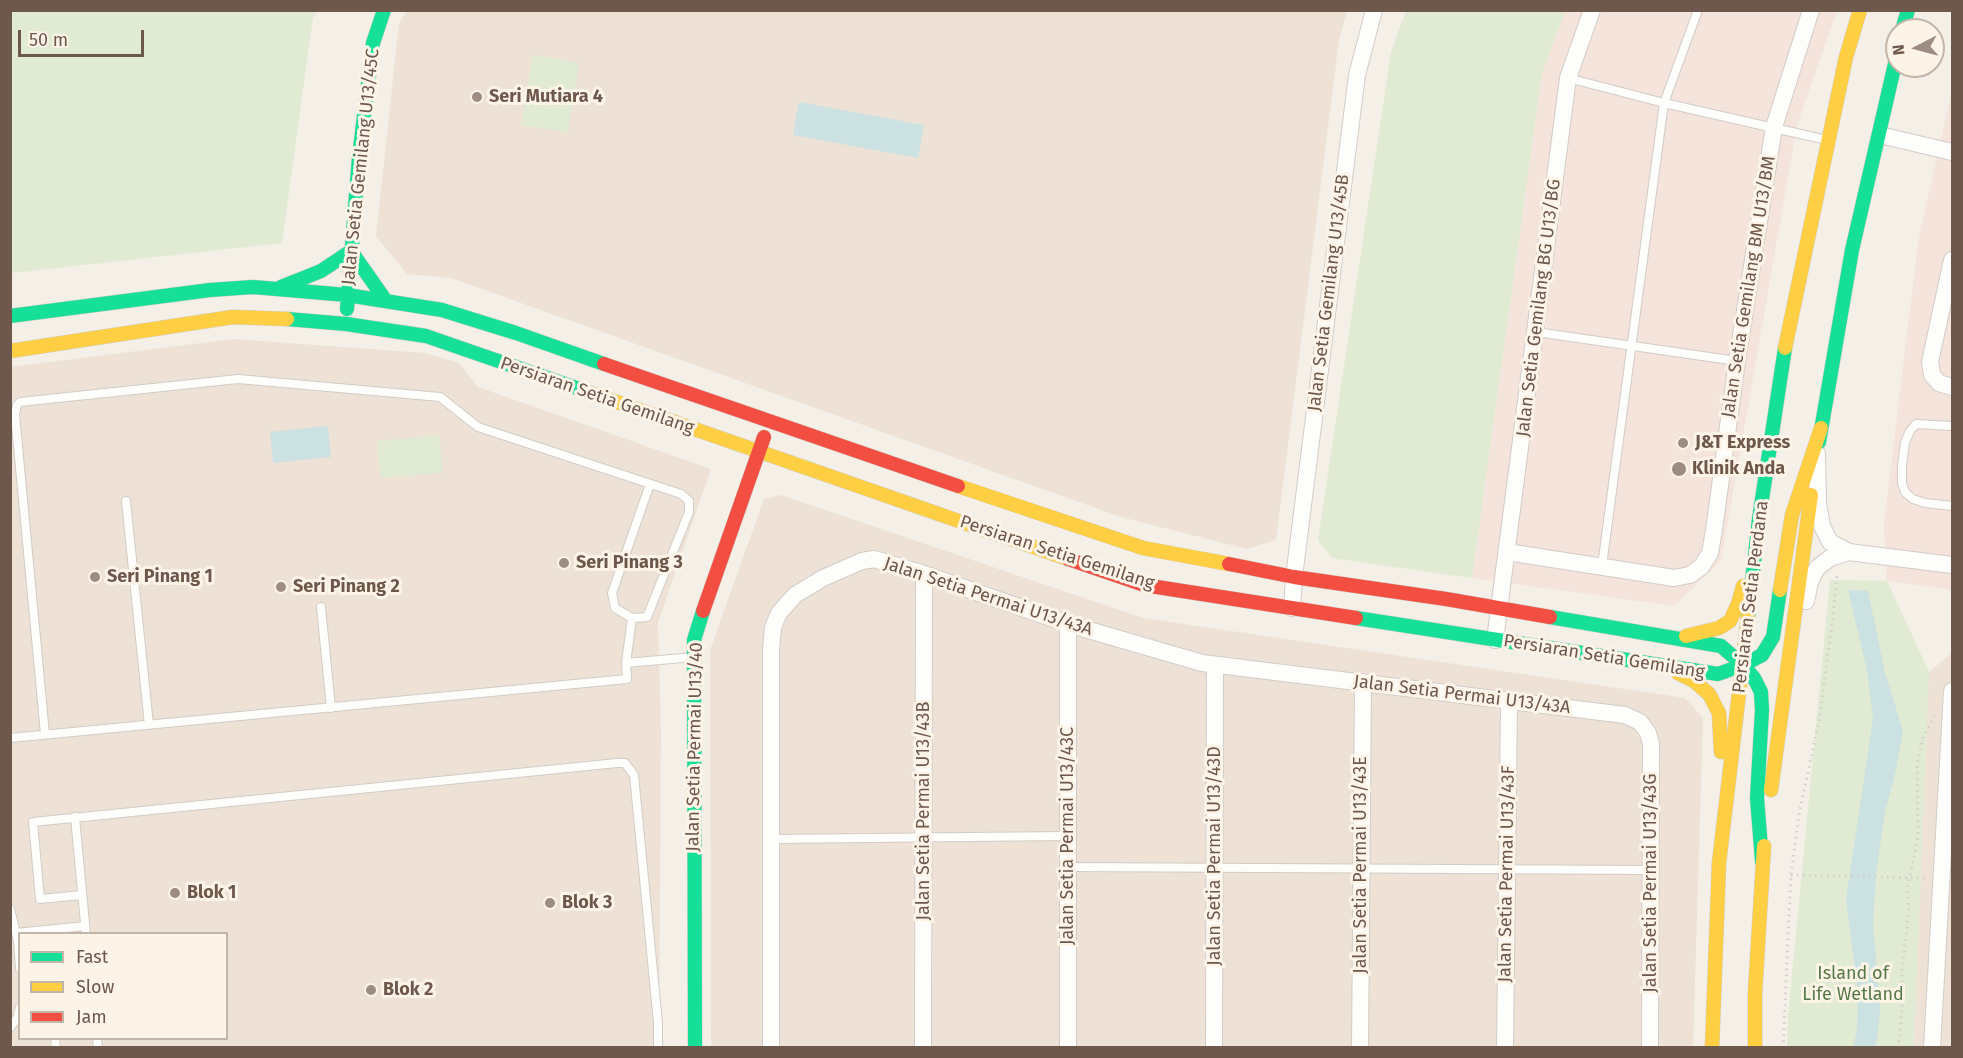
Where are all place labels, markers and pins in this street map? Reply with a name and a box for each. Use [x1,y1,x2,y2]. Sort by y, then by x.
place label: Seri Mutiara 4 [489,86,603,108]
marker: Seri Mutiara 4 [470,90,484,104]
place label: J&T Express [1695,432,1790,454]
marker: J&T Express [1676,436,1690,450]
place label: Klinik Anda [1692,458,1785,480]
marker: Klinik Anda [1670,460,1688,478]
place label: Seri Pinang 3 [576,552,683,574]
marker: Seri Pinang 3 [557,556,571,570]
place label: Seri Pinang 1 [107,566,213,588]
marker: Seri Pinang 1 [88,570,102,584]
place label: Seri Pinang 2 [293,576,400,598]
marker: Seri Pinang 2 [274,580,288,594]
place label: Blok 1 [187,882,236,904]
marker: Blok 1 [168,886,182,900]
place label: Blok 3 [562,892,612,914]
marker: Blok 3 [543,896,557,910]
place label: Blok 2 [383,979,433,1001]
marker: Blok 2 [364,983,378,997]

